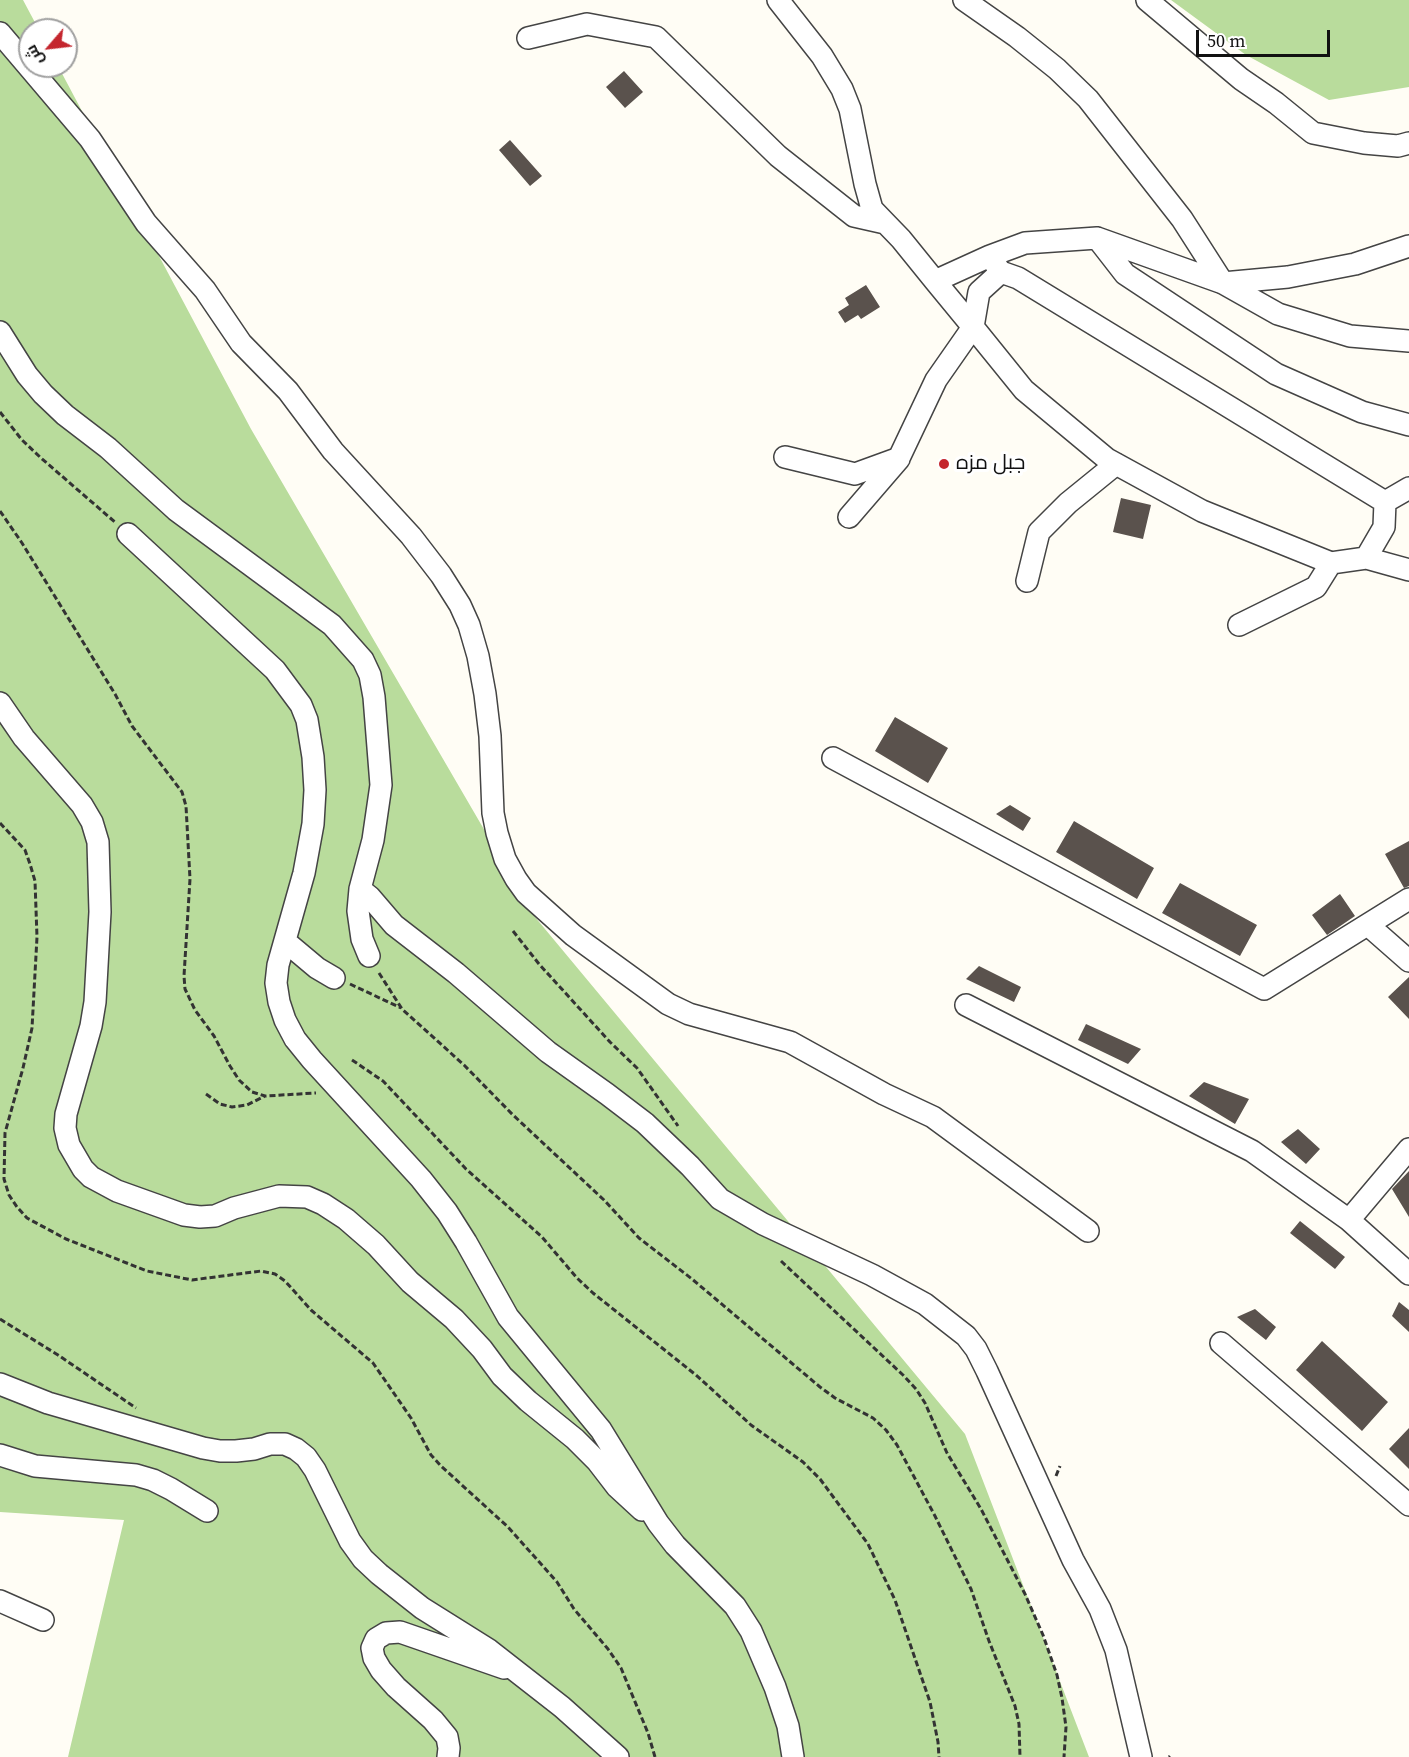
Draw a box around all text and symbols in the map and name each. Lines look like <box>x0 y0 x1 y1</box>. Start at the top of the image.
north arrow <box>18 18 78 78</box>
scale bar <box>1199 18 1332 56</box>
text: 50 m <box>1207 28 1245 53</box>
text: ش <box>19 41 48 70</box>
place label: جبل مزه <box>956 451 1025 477</box>
marker: جبل مزه <box>937 457 951 471</box>

